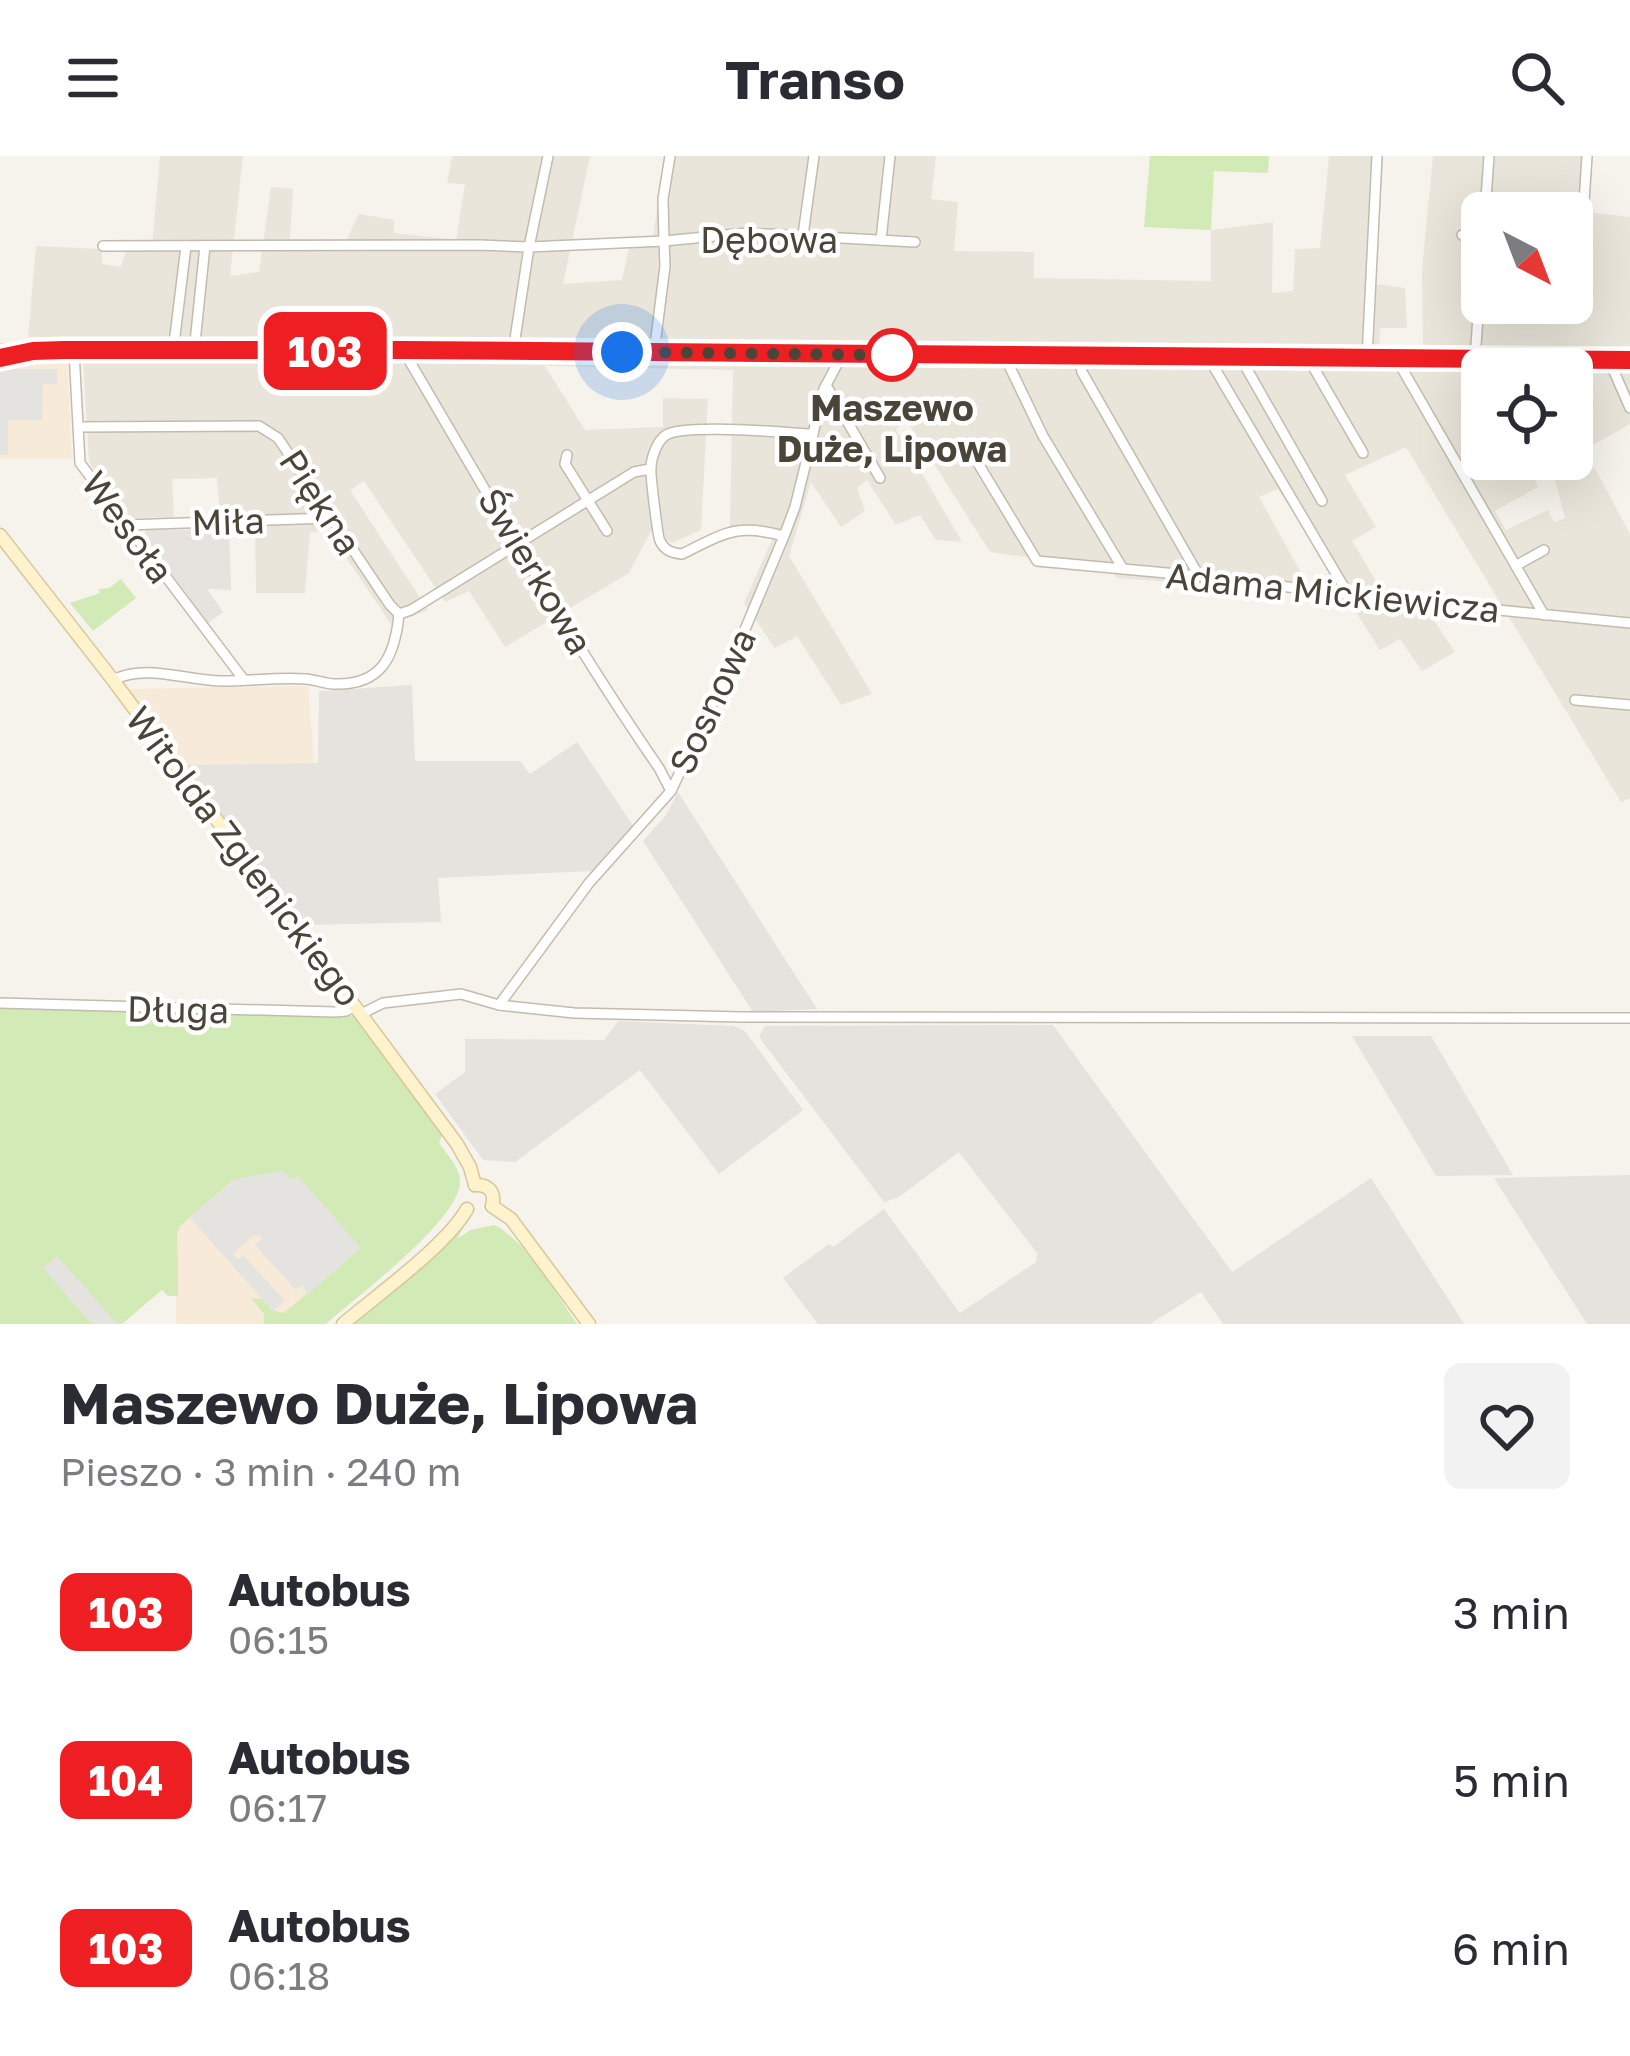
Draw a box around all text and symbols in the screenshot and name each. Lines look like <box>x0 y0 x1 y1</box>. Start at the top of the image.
icon: menu <box>60 45 126 111</box>
icon: search <box>1504 45 1570 111</box>
text: Transo <box>725 46 905 111</box>
north arrow <box>1461 192 1593 324</box>
map controls <box>1461 192 1593 480</box>
street label: Dębowa <box>700 218 838 261</box>
line badge: 103 <box>256 312 394 390</box>
your location <box>592 322 652 382</box>
text: 103 <box>288 326 362 376</box>
marker: Maszewo Duże, Lipowa <box>867 330 917 380</box>
button: locate <box>1461 348 1593 480</box>
place label: Maszewo Duże, Lipowa <box>777 386 1007 470</box>
street label: Piękna <box>271 441 371 563</box>
street label: Wesoła <box>73 463 183 591</box>
street label: Świerkowa <box>470 480 602 662</box>
street label: Miła <box>191 498 265 544</box>
street label: Adama Mickiewicza <box>1164 553 1502 631</box>
street label: Sosnowa <box>660 621 764 781</box>
street label: Witolda Zglenickiego <box>117 698 371 1014</box>
street label: Długa <box>127 987 229 1031</box>
button: heart <box>1444 1363 1570 1489</box>
text: Maszewo Duże, Lipowa <box>60 1368 698 1437</box>
text: Pieszo · 3 min · 240 m <box>60 1448 461 1495</box>
text: Autobus <box>228 1562 411 1616</box>
text: 3 min <box>1453 1585 1570 1639</box>
text: 103 <box>89 1587 163 1637</box>
text: 06:15 <box>228 1616 329 1663</box>
text: Autobus <box>228 1730 411 1784</box>
text: 5 min <box>1453 1753 1570 1807</box>
text: 104 <box>88 1755 164 1805</box>
text: 06:17 <box>228 1784 327 1831</box>
text: Autobus <box>228 1898 411 1952</box>
text: 6 min <box>1452 1921 1570 1975</box>
text: 103 <box>89 1923 163 1973</box>
text: 06:18 <box>228 1952 330 1999</box>

